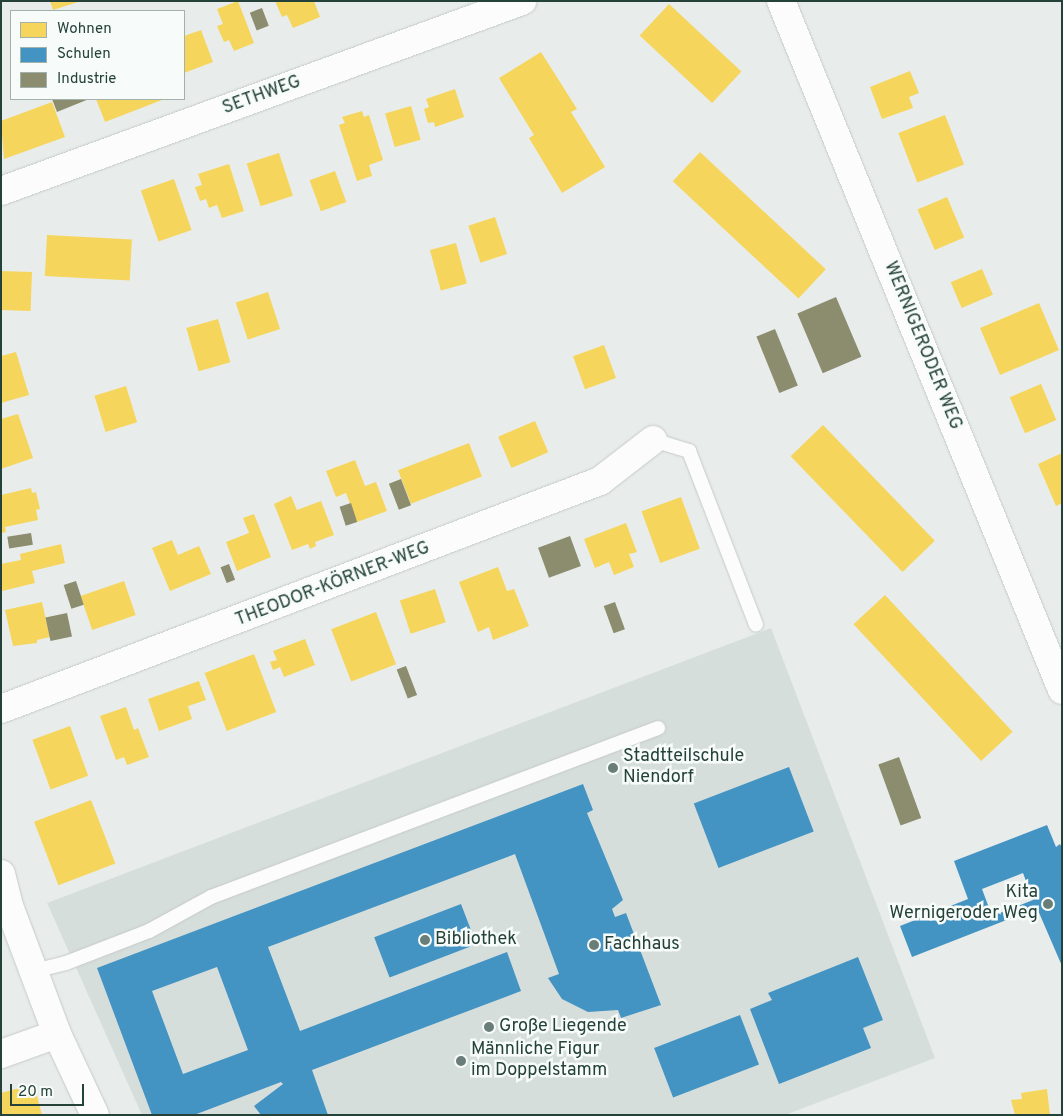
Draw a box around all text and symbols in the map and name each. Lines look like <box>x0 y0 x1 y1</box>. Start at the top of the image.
legend <box>10 10 185 100</box>
text: Wohnen <box>57 20 112 39</box>
text: Schulen <box>57 45 111 64</box>
text: Industrie <box>57 70 116 89</box>
street label: SETHWEG <box>220 72 304 120</box>
street label: WERNIGERODER WEG <box>878 258 966 434</box>
street label: THEODOR-KÖRNER-WEG <box>233 538 433 632</box>
place label: Stadtteilschule Niendorf <box>623 747 744 790</box>
marker: Stadtteilschule Niendorf <box>607 762 619 774</box>
place label: Kita Wernigeroder Weg <box>889 883 1038 926</box>
marker: Kita Wernigeroder Weg <box>1042 898 1054 910</box>
place label: Bibliothek <box>435 929 517 951</box>
marker: Bibliothek <box>419 934 431 946</box>
place label: Fachhaus <box>604 934 680 956</box>
marker: Fachhaus <box>588 939 600 951</box>
place label: Große Liegende <box>499 1016 627 1038</box>
marker: Große Liegende <box>483 1021 495 1033</box>
place label: Männliche Figur im Doppelstamm <box>471 1040 607 1082</box>
marker: Männliche Figur im Doppelstamm <box>455 1055 467 1067</box>
scale bar <box>12 1074 86 1106</box>
text: 20 m <box>18 1083 53 1102</box>

